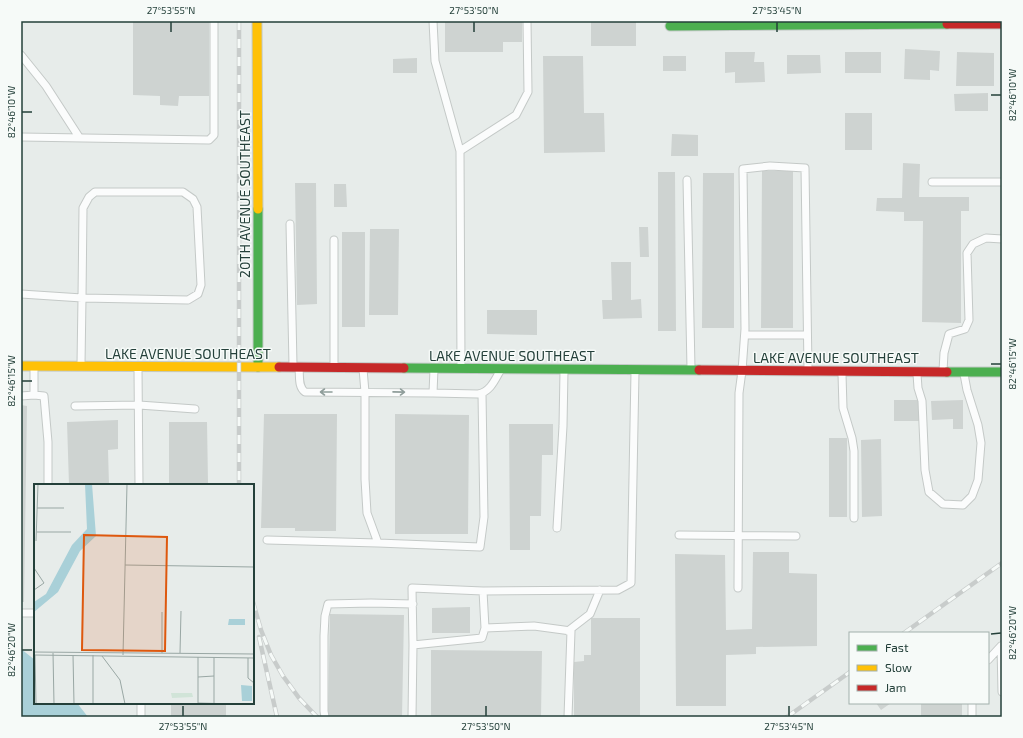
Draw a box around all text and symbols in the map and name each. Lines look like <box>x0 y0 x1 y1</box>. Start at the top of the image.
text: 27°53'55"N <box>147 4 195 16</box>
text: 27°53'50"N <box>449 4 499 16</box>
text: 27°53'45"N <box>752 4 802 16</box>
text: 82°46'10"W <box>1006 68 1018 121</box>
text: 82°46'10"W <box>5 85 17 138</box>
street label: 20TH AVENUE SOUTHEAST <box>236 110 253 278</box>
text: 82°46'15"W <box>1006 338 1018 390</box>
street label: LAKE AVENUE SOUTHEAST <box>105 345 271 362</box>
street label: LAKE AVENUE SOUTHEAST <box>429 347 595 364</box>
street label: LAKE AVENUE SOUTHEAST <box>753 349 919 366</box>
text: 82°46'15"W <box>5 355 17 407</box>
one-way arrow <box>320 388 333 396</box>
one-way arrow <box>392 389 405 396</box>
inset map <box>34 484 254 704</box>
text: 82°46'20"W <box>1006 606 1018 660</box>
text: 82°46'20"W <box>5 623 17 677</box>
legend <box>849 632 989 704</box>
text: Fast <box>885 640 909 654</box>
text: Slow <box>885 660 912 674</box>
text: Jam <box>885 680 906 694</box>
text: 27°53'55"N <box>159 720 207 732</box>
text: 27°53'50"N <box>461 720 511 732</box>
text: 27°53'45"N <box>764 720 814 732</box>

